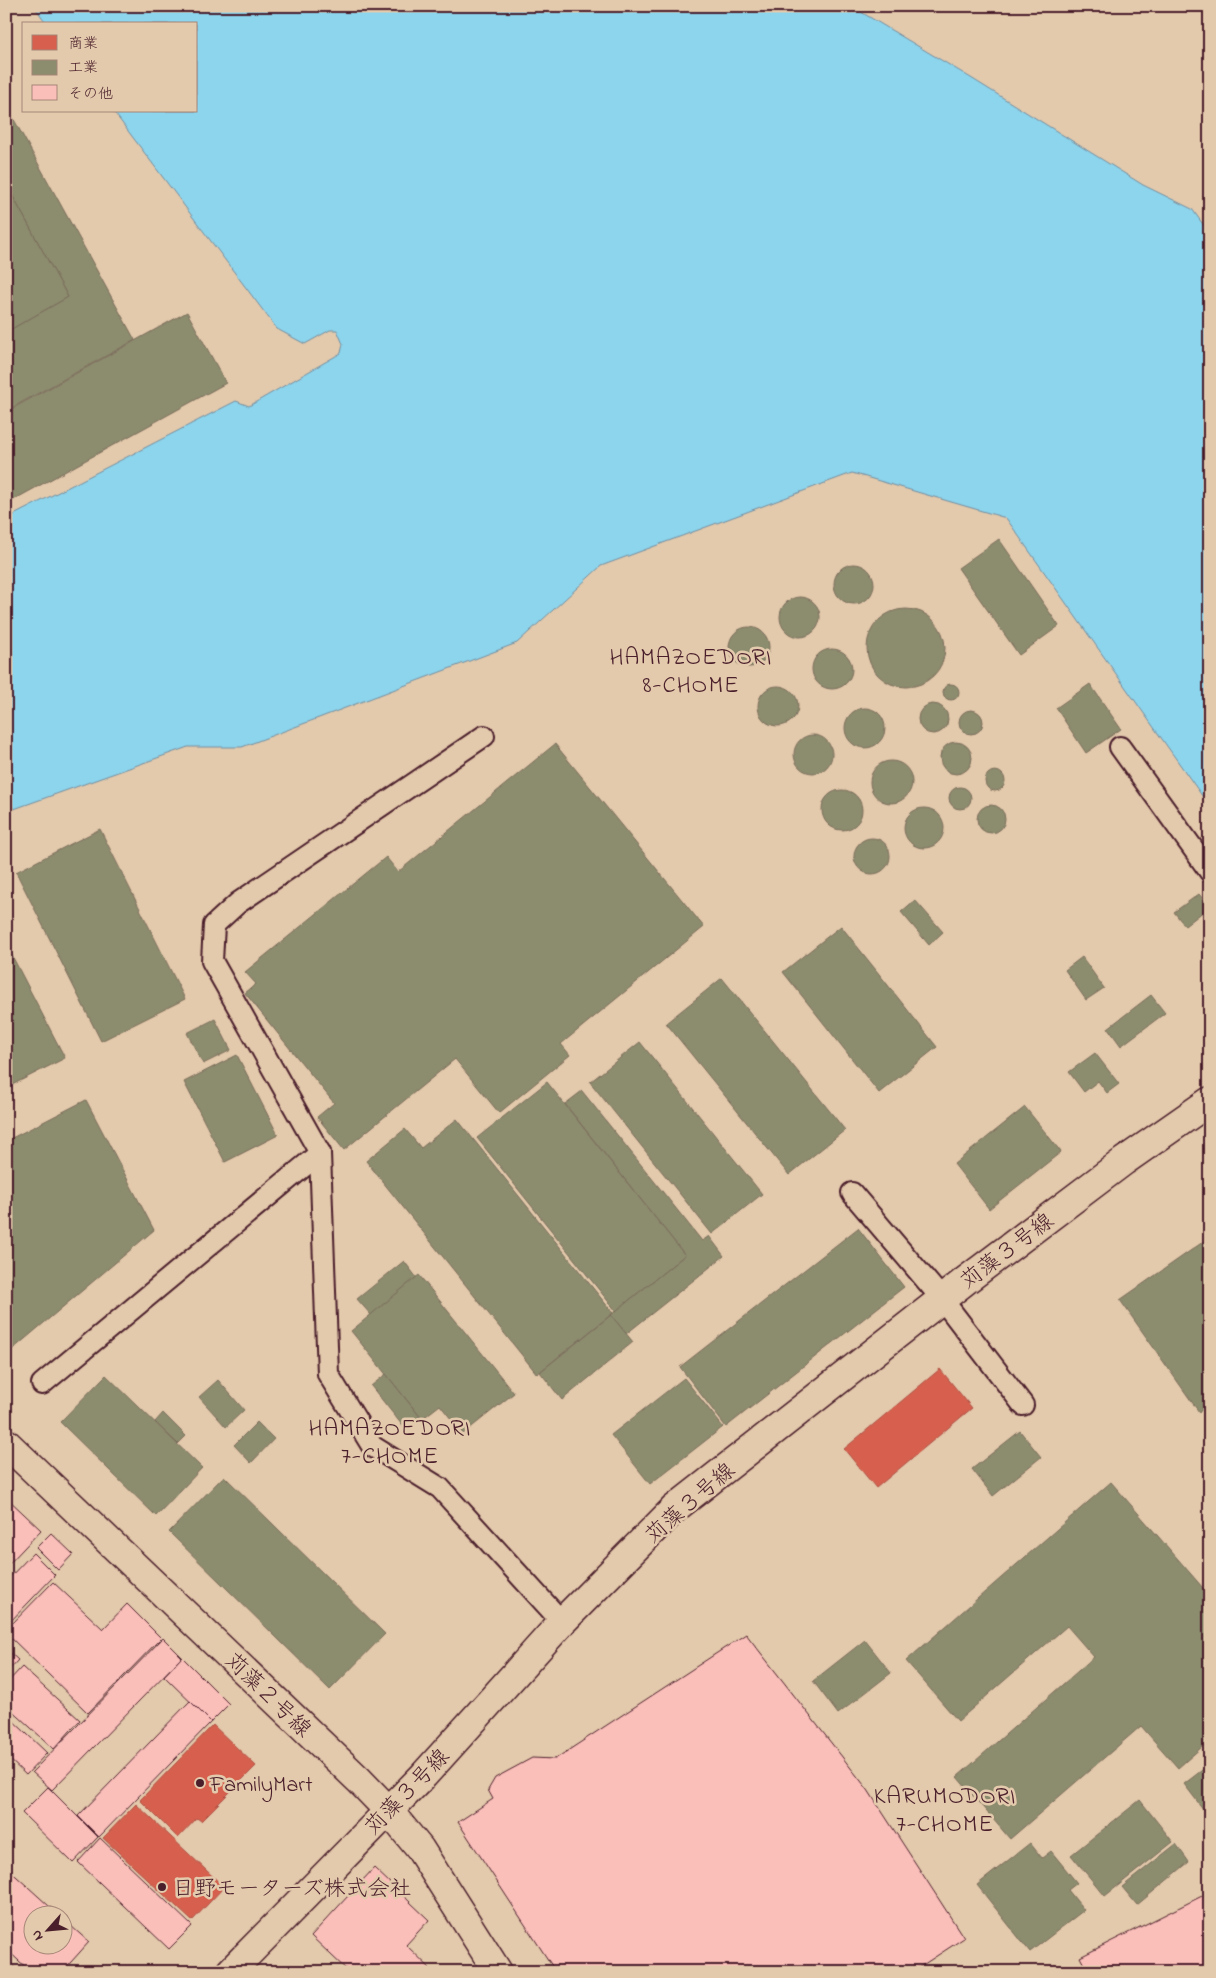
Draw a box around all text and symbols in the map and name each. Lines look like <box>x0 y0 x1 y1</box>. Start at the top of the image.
legend <box>22 22 198 112</box>
text: 商業 <box>68 33 98 55</box>
text: 工業 <box>68 57 98 79</box>
text: その他 <box>68 83 113 105</box>
district label: HAMAZOEDORI 8-CHOME <box>610 641 772 704</box>
street label: 苅藻３号線 <box>954 1207 1061 1298</box>
district label: HAMAZOEDORI 7-CHOME <box>309 1412 471 1475</box>
street label: 苅藻３号線 <box>639 1456 743 1552</box>
street label: 苅藻２号線 <box>216 1646 318 1746</box>
street label: 苅藻３号線 <box>358 1742 458 1844</box>
place label: FamilyMart <box>209 1770 313 1803</box>
marker: FamilyMart <box>194 1777 206 1789</box>
district label: KARUMODORI 7-CHOME <box>874 1780 1016 1843</box>
place label: 日野モーターズ株式会社 <box>172 1874 412 1906</box>
marker: 日野モーターズ株式会社 <box>156 1881 168 1893</box>
north arrow <box>22 1906 72 1956</box>
text: N <box>26 1926 49 1944</box>

